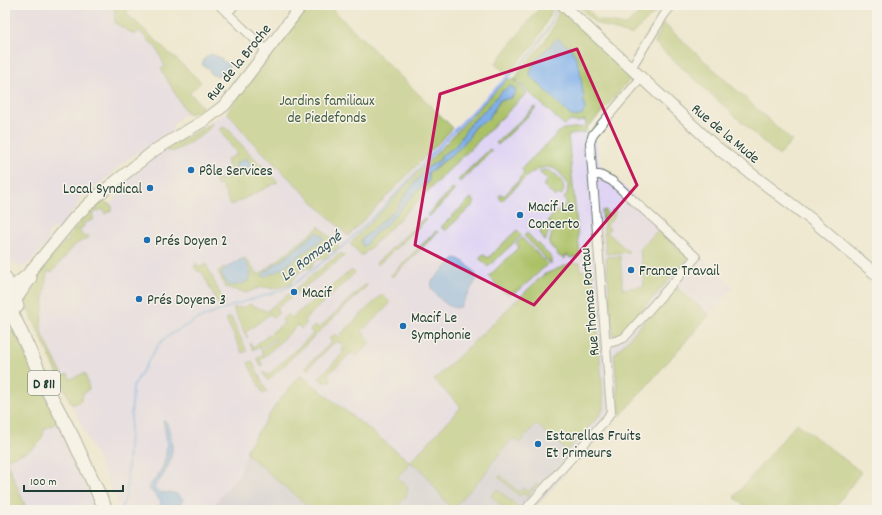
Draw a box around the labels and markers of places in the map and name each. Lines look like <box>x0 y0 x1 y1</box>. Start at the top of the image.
place label: Pôle Services <box>199 161 273 183</box>
marker: Pôle Services <box>186 165 196 175</box>
place label: Local Syndical <box>63 179 142 201</box>
marker: Local Syndical <box>145 183 155 193</box>
place label: Macif Le Concerto <box>528 197 580 236</box>
marker: Macif Le Concerto <box>515 210 525 220</box>
place label: Prés Doyen 2 <box>155 231 228 253</box>
marker: Prés Doyen 2 <box>142 235 152 245</box>
place label: France Travail <box>639 261 720 283</box>
marker: France Travail <box>626 265 636 275</box>
place label: Macif <box>302 283 333 305</box>
marker: Macif <box>289 287 299 297</box>
place label: Prés Doyens 3 <box>147 290 226 312</box>
marker: Prés Doyens 3 <box>134 294 144 304</box>
place label: Macif Le Symphonie <box>411 308 471 347</box>
marker: Macif Le Symphonie <box>398 321 408 331</box>
place label: Estarellas Fruits Et Primeurs <box>546 426 641 465</box>
marker: Estarellas Fruits Et Primeurs <box>533 439 543 449</box>

